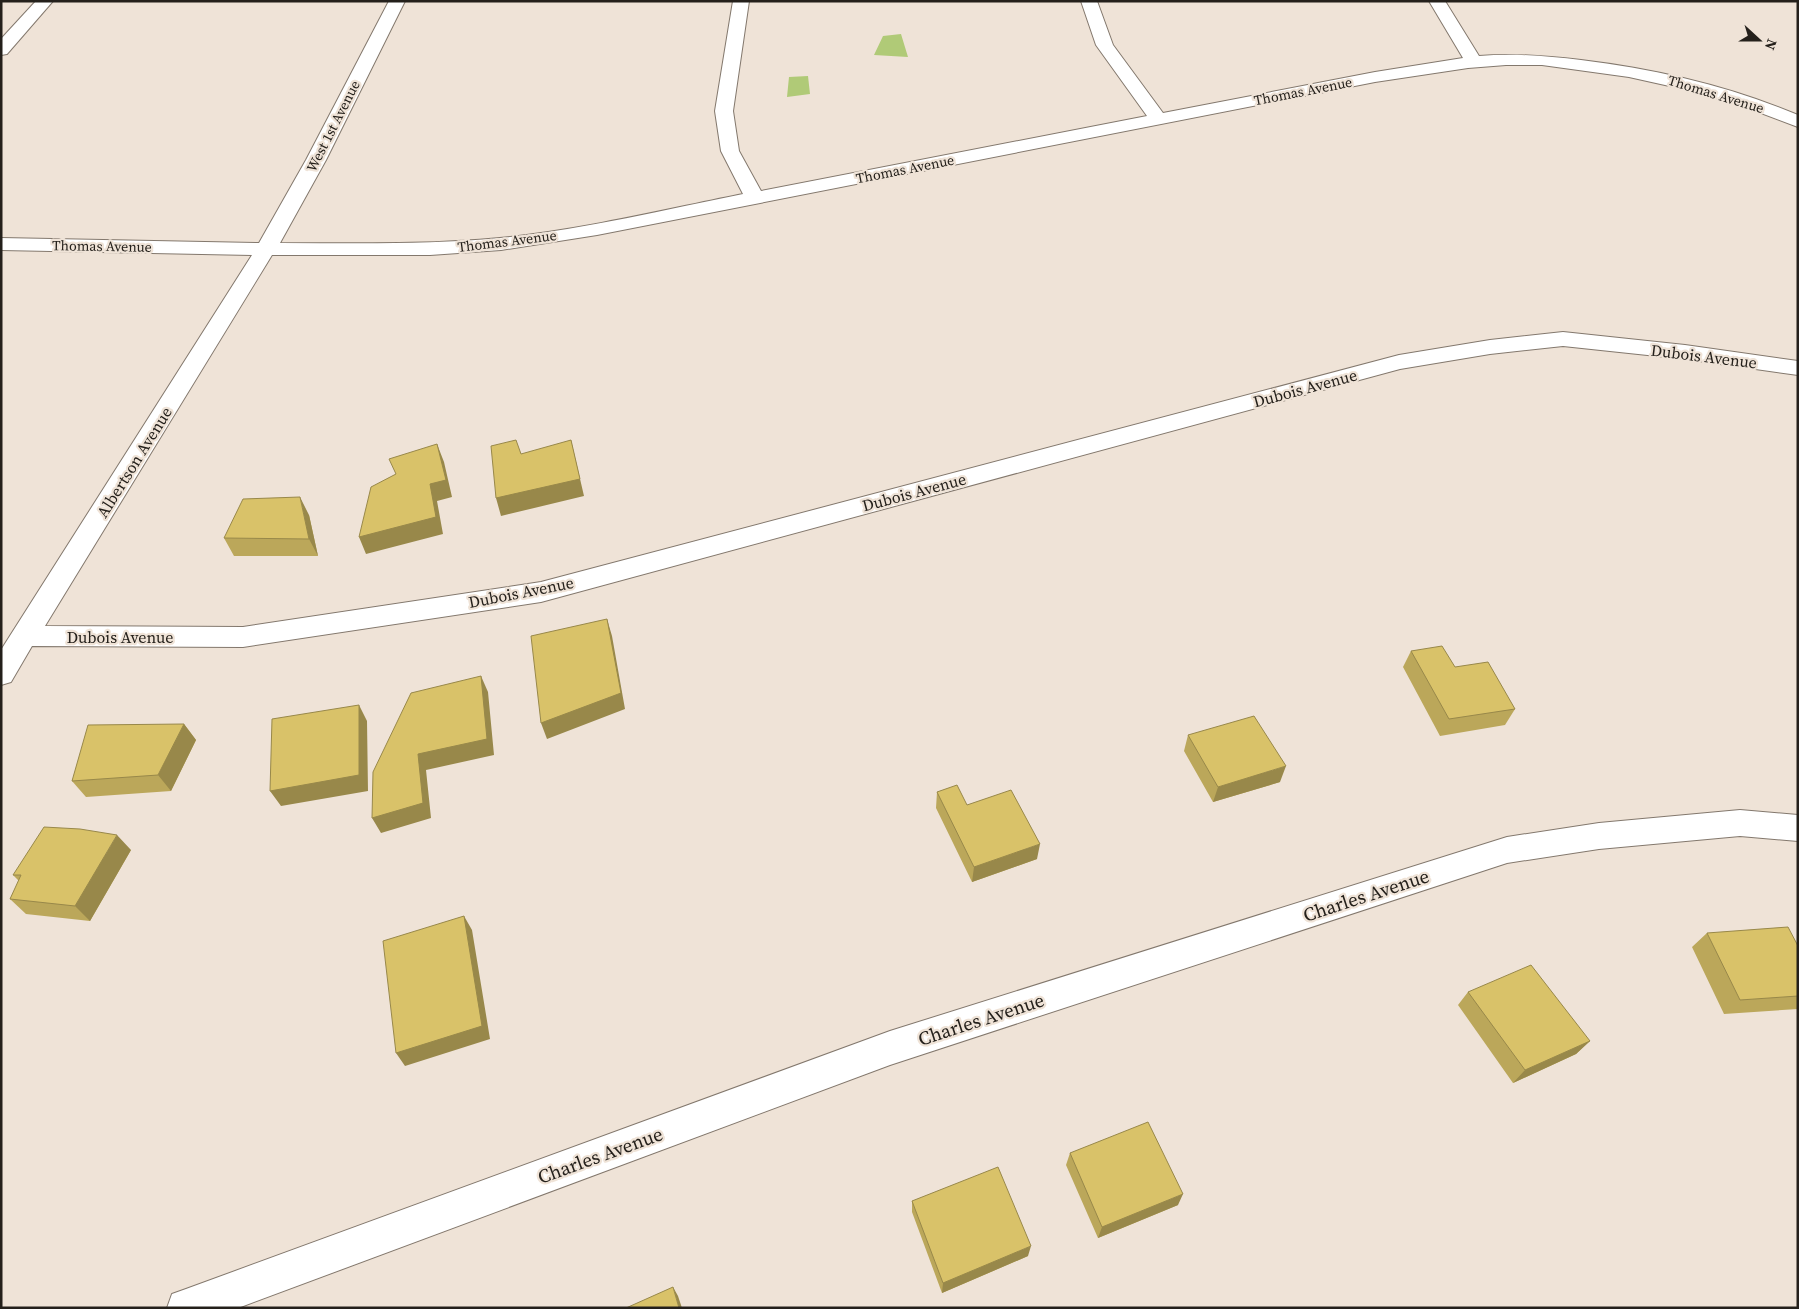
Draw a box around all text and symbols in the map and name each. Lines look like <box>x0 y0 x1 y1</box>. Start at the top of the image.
north arrow <box>1734 15 1784 65</box>
text: N <box>1760 36 1782 53</box>
street label: Thomas Avenue <box>1665 70 1767 118</box>
street label: Thomas Avenue <box>1252 72 1354 110</box>
street label: West 1st Avenue <box>301 77 365 175</box>
street label: Thomas Avenue <box>854 150 956 188</box>
street label: Thomas Avenue <box>456 225 558 257</box>
street label: Thomas Avenue <box>52 235 152 257</box>
street label: Dubois Avenue <box>1650 339 1758 373</box>
street label: Dubois Avenue <box>1251 364 1359 412</box>
street label: Albertson Avenue <box>91 402 177 522</box>
street label: Dubois Avenue <box>860 468 968 516</box>
street label: Dubois Avenue <box>467 571 575 613</box>
street label: Dubois Avenue <box>67 626 173 648</box>
street label: Charles Avenue <box>1300 862 1432 928</box>
street label: Charles Avenue <box>915 986 1047 1052</box>
street label: Charles Avenue <box>534 1120 666 1190</box>

